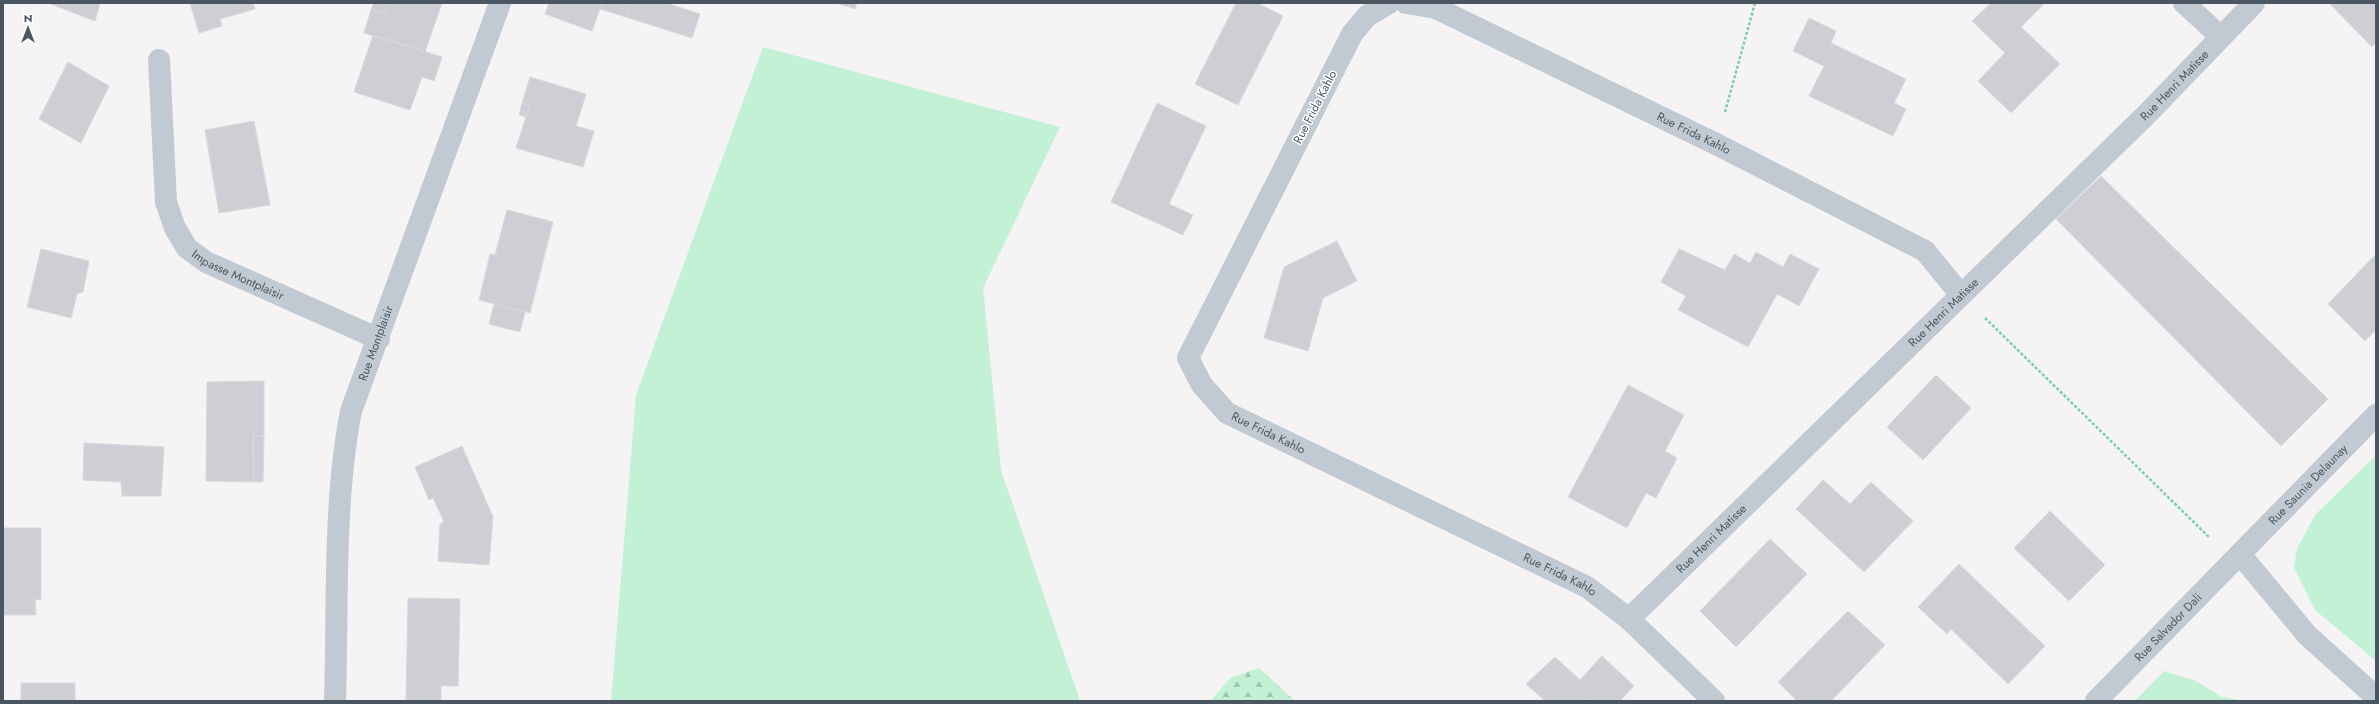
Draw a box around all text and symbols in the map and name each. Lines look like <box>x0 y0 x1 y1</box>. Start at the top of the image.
north arrow <box>8 8 48 48</box>
text: N <box>24 10 32 26</box>
street label: Rue Henri Matisse <box>2136 46 2213 125</box>
street label: Rue Frida Kahlo <box>1289 67 1341 147</box>
street label: Rue Frida Kahlo <box>1654 108 1734 159</box>
street label: Impasse Montplaisir <box>188 245 288 305</box>
street label: Rue Henri Matisse <box>1904 274 1983 351</box>
street label: Rue Montplaisir <box>354 302 398 383</box>
street label: Rue Frida Kahlo <box>1228 407 1309 459</box>
street label: Rue Saunia Delaunay <box>2264 439 2352 529</box>
street label: Rue Henri Matisse <box>1672 500 1751 577</box>
street label: Rue Frida Kahlo <box>1520 548 1601 601</box>
street label: Rue Salvador Dali <box>2130 589 2206 666</box>

